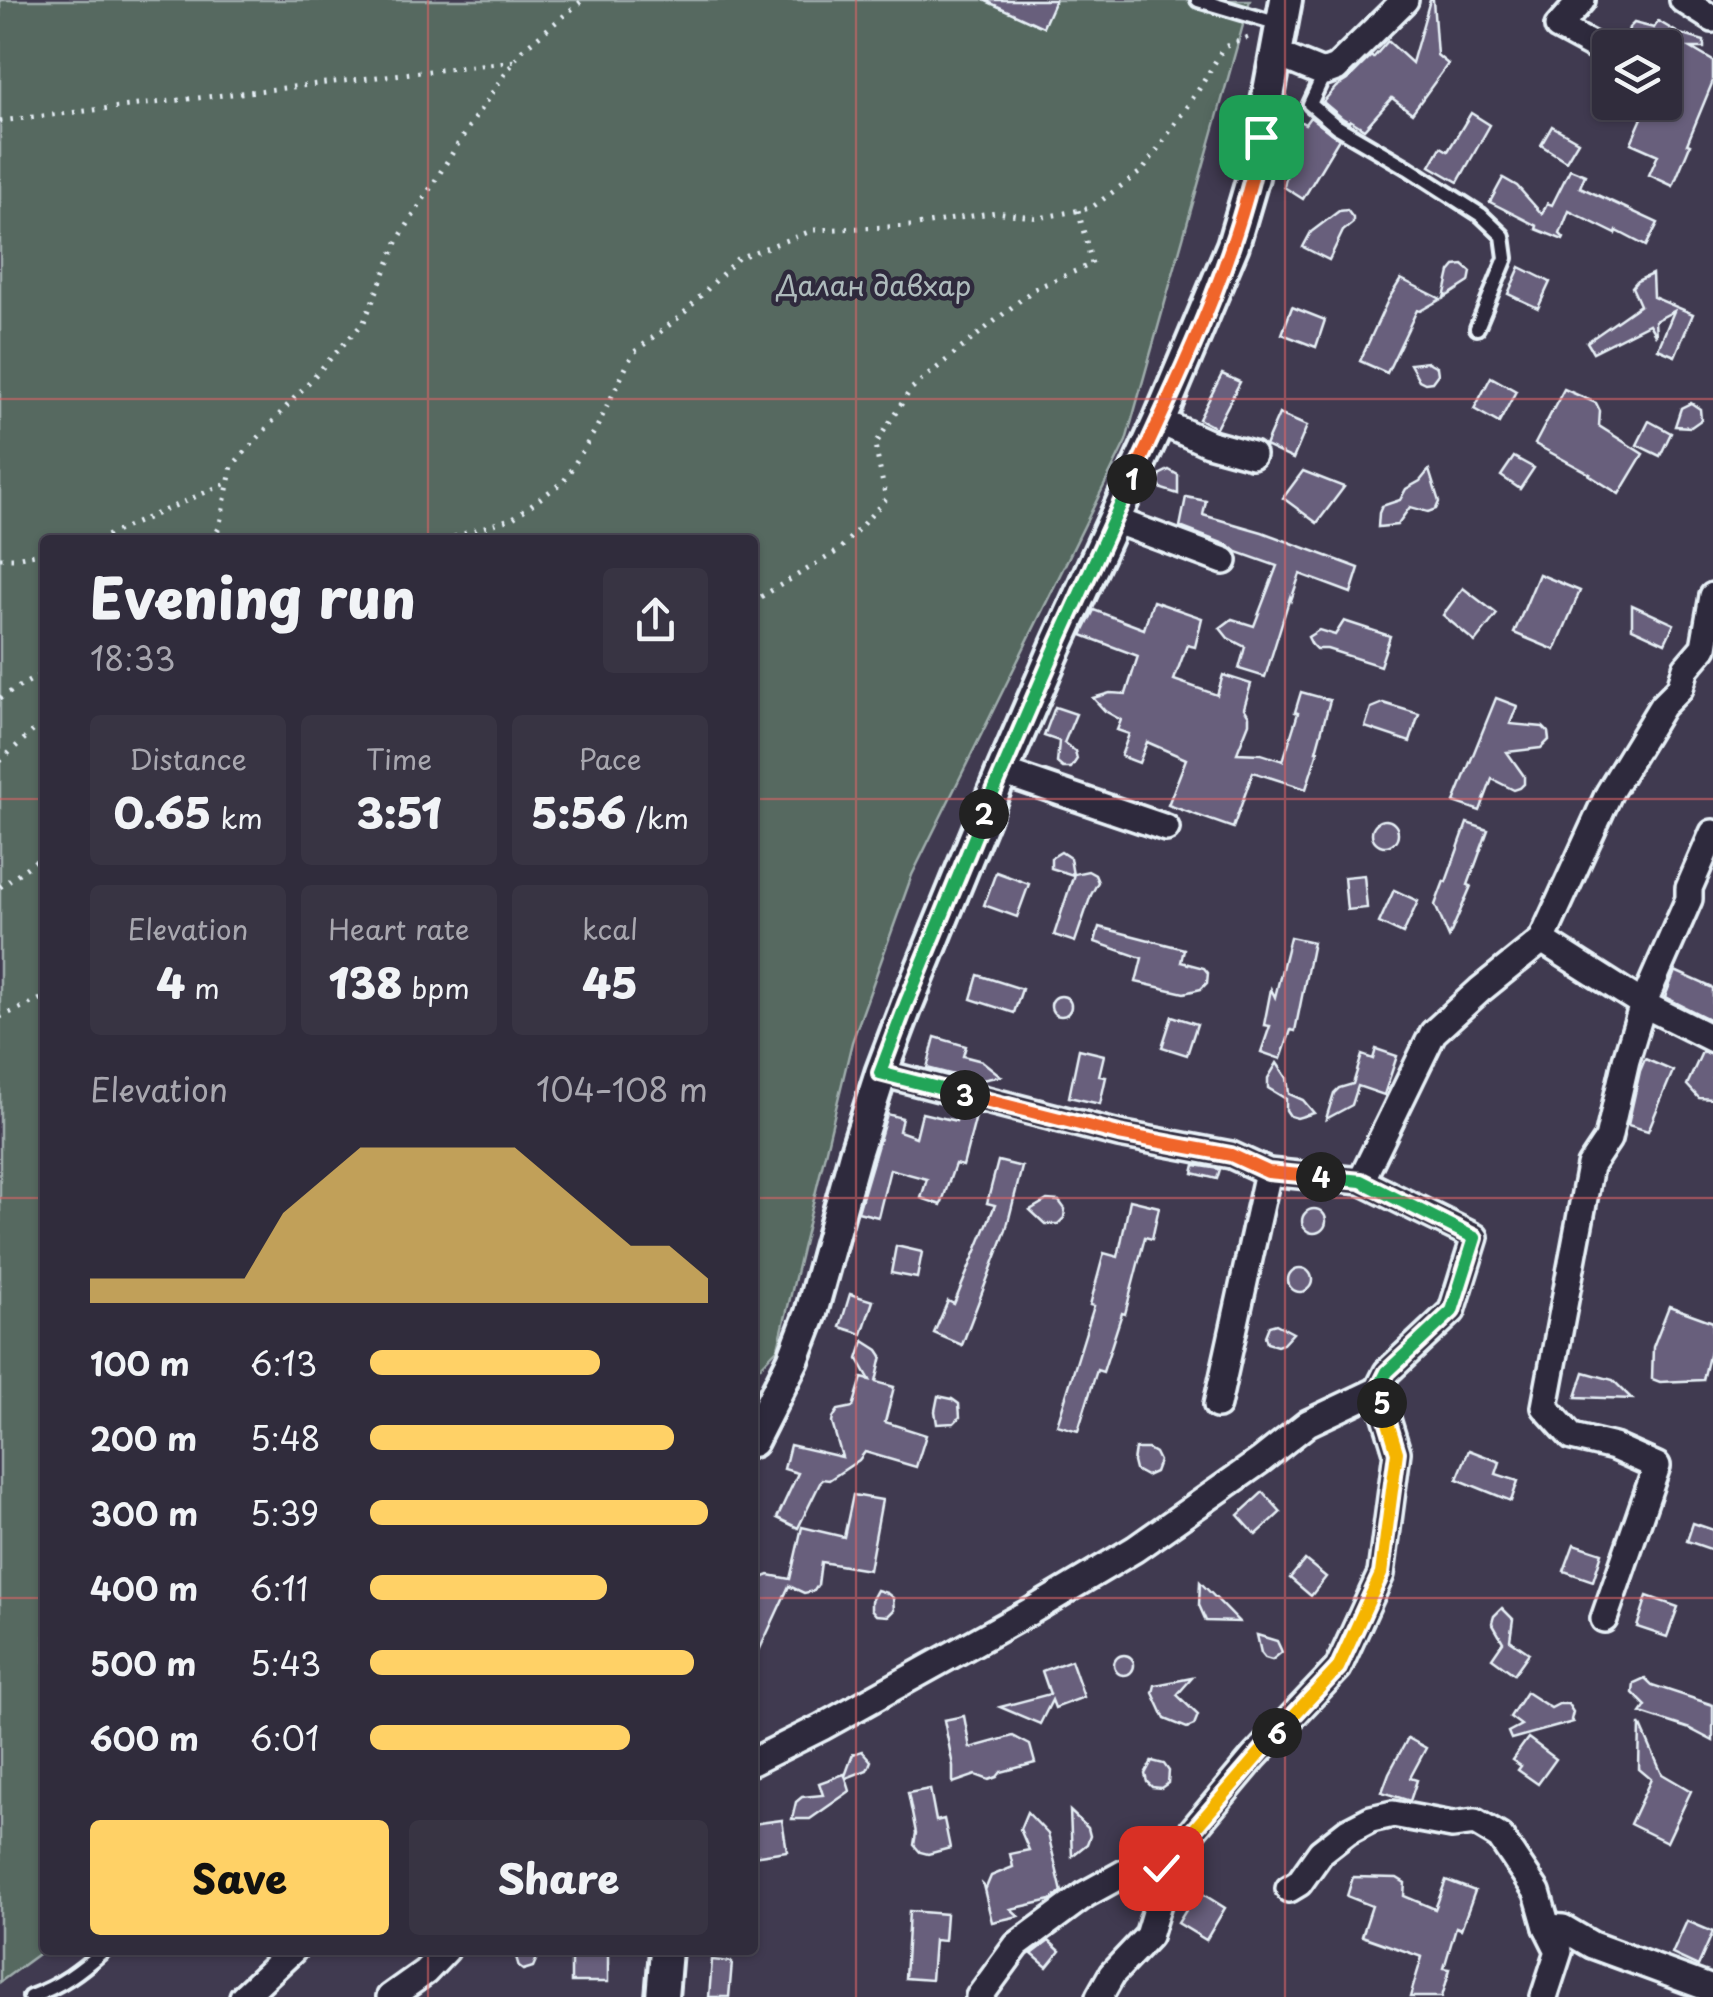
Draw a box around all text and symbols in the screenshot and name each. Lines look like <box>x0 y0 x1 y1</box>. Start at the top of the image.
map controls <box>1592 30 1682 120</box>
button: layers <box>1592 30 1682 120</box>
pin <box>1219 95 1304 180</box>
icon: arrive <box>1234 110 1289 165</box>
park label: Далан давхар <box>776 263 971 306</box>
pin: 1 <box>1107 454 1157 504</box>
text: 1 <box>1125 457 1139 500</box>
text: Evening run <box>90 555 416 638</box>
button: share <box>603 568 708 673</box>
text: 18:33 <box>90 634 176 682</box>
text: Distance <box>129 737 247 780</box>
text: Time <box>366 737 432 780</box>
text: Pace <box>578 737 642 780</box>
text: 0.65 <box>113 780 211 843</box>
text: 3:51 <box>357 780 441 843</box>
text: 5:56 <box>531 780 626 843</box>
pin: 2 <box>959 789 1009 839</box>
text: 2 <box>974 792 994 835</box>
text: km <box>211 796 263 839</box>
text: /km <box>626 796 689 839</box>
text: Elevation <box>128 907 248 950</box>
text: Heart rate <box>328 907 470 950</box>
text: kcal <box>582 907 638 950</box>
text: 4 <box>156 950 185 1013</box>
text: 138 <box>328 950 402 1013</box>
text: 45 <box>582 950 638 1013</box>
text: m <box>185 966 220 1009</box>
text: bpm <box>402 966 470 1009</box>
text: Elevation <box>90 1065 228 1113</box>
text: 104–108 m <box>536 1065 708 1113</box>
pin: 3 <box>940 1070 990 1120</box>
text: 3 <box>956 1073 974 1116</box>
pin: 4 <box>1296 1152 1346 1202</box>
text: 4 <box>1311 1155 1331 1198</box>
text: 100 m <box>90 1339 190 1387</box>
text: 6:13 <box>250 1339 317 1387</box>
pin: 5 <box>1357 1378 1407 1428</box>
text: 5 <box>1373 1381 1391 1424</box>
text: 200 m <box>90 1414 197 1462</box>
text: 5:48 <box>250 1414 321 1462</box>
text: 300 m <box>90 1489 198 1537</box>
text: 5:39 <box>250 1489 319 1537</box>
text: 400 m <box>90 1564 198 1612</box>
text: 6:11 <box>250 1564 308 1612</box>
text: 500 m <box>90 1639 196 1687</box>
text: 5:43 <box>250 1639 321 1687</box>
pin: 6 <box>1252 1708 1302 1758</box>
text: 6 <box>1267 1711 1287 1754</box>
text: 600 m <box>90 1714 199 1762</box>
text: 6:01 <box>250 1714 319 1762</box>
button: Save <box>90 1820 389 1935</box>
button: Share <box>409 1820 708 1935</box>
pin <box>1119 1826 1204 1911</box>
icon: check <box>1134 1841 1189 1896</box>

